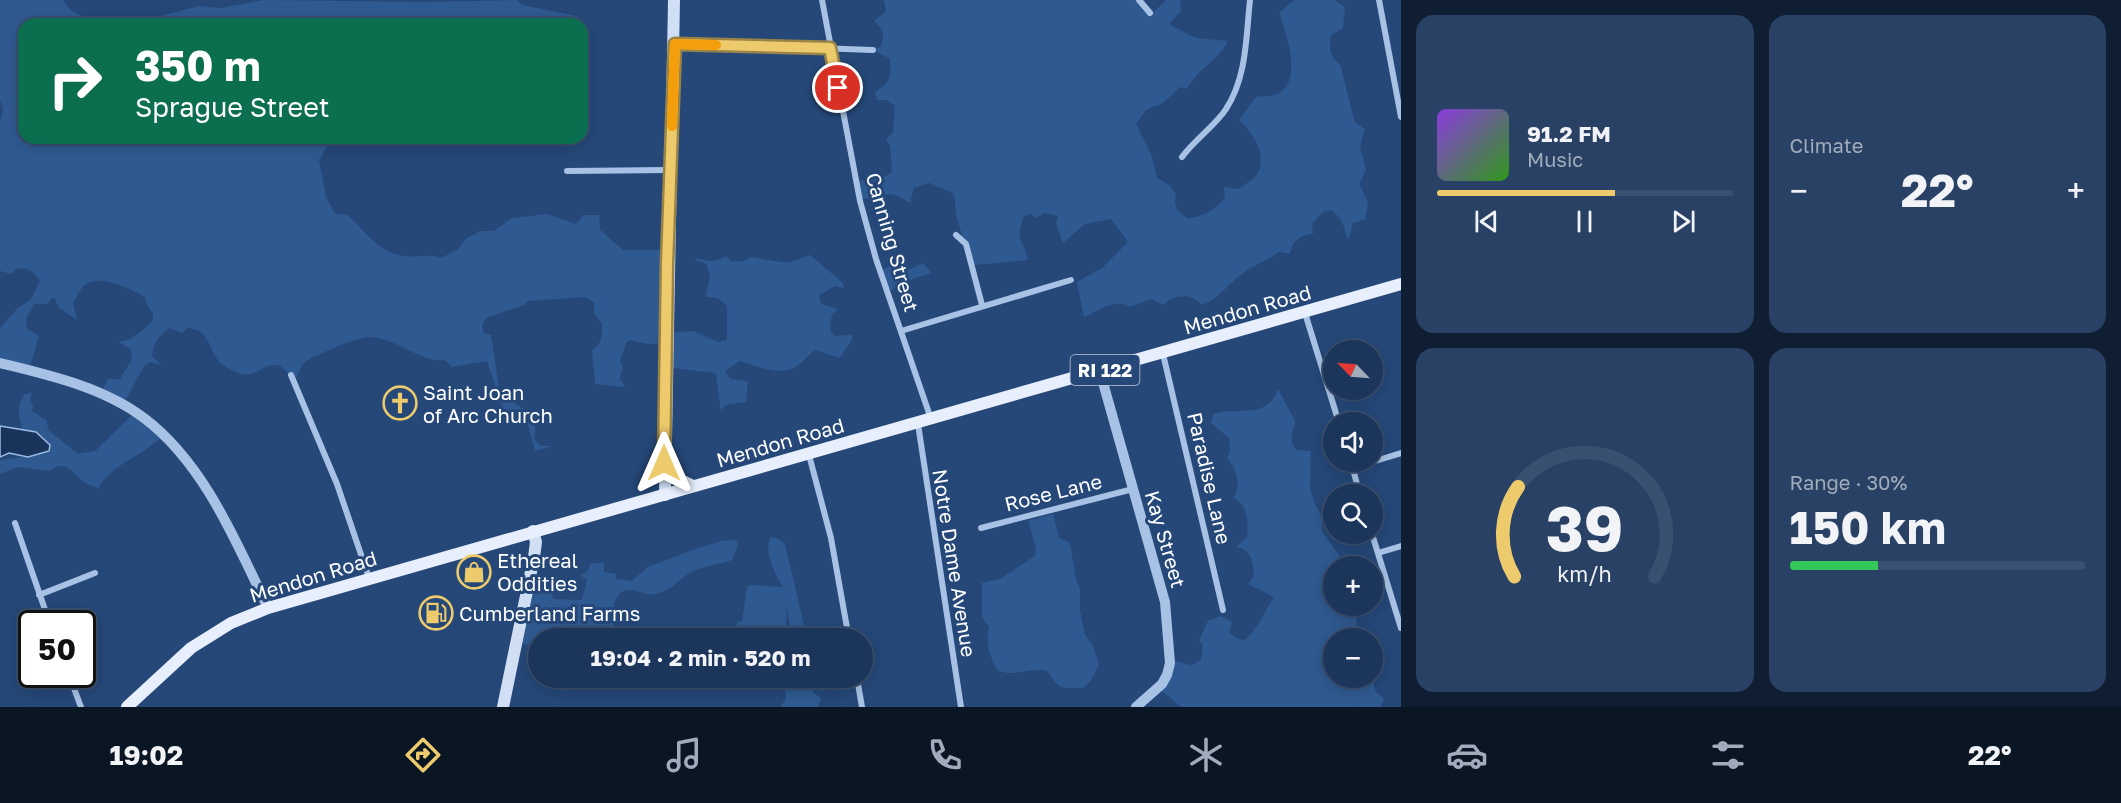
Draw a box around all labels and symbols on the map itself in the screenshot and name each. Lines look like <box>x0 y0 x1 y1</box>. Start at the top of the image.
pin <box>812 62 863 113</box>
street label: Canning Street <box>862 170 924 314</box>
street label: Mendon Road <box>1180 279 1314 339</box>
north arrow <box>1323 340 1383 400</box>
road number: RI 122 <box>1070 355 1140 385</box>
place label: Saint Joan of Arc Church <box>423 380 553 427</box>
church icon: Saint Joan of Arc Church <box>382 385 418 421</box>
street label: Paradise Lane <box>1183 410 1237 546</box>
street label: Mendon Road <box>713 412 847 472</box>
position arrow <box>632 431 696 495</box>
street label: Notre Dame Avenue <box>928 467 982 659</box>
street label: Rose Lane <box>1002 468 1104 516</box>
street label: Kay Street <box>1141 488 1191 590</box>
street label: Mendon Road <box>247 545 379 607</box>
place label: Ethereal Oddities <box>497 548 578 595</box>
shop icon: Ethereal Oddities <box>456 554 492 590</box>
fuel station icon: Cumberland Farms <box>418 595 454 631</box>
place label: Cumberland Farms <box>459 601 640 625</box>
speed limit sign: 50 <box>18 610 96 688</box>

